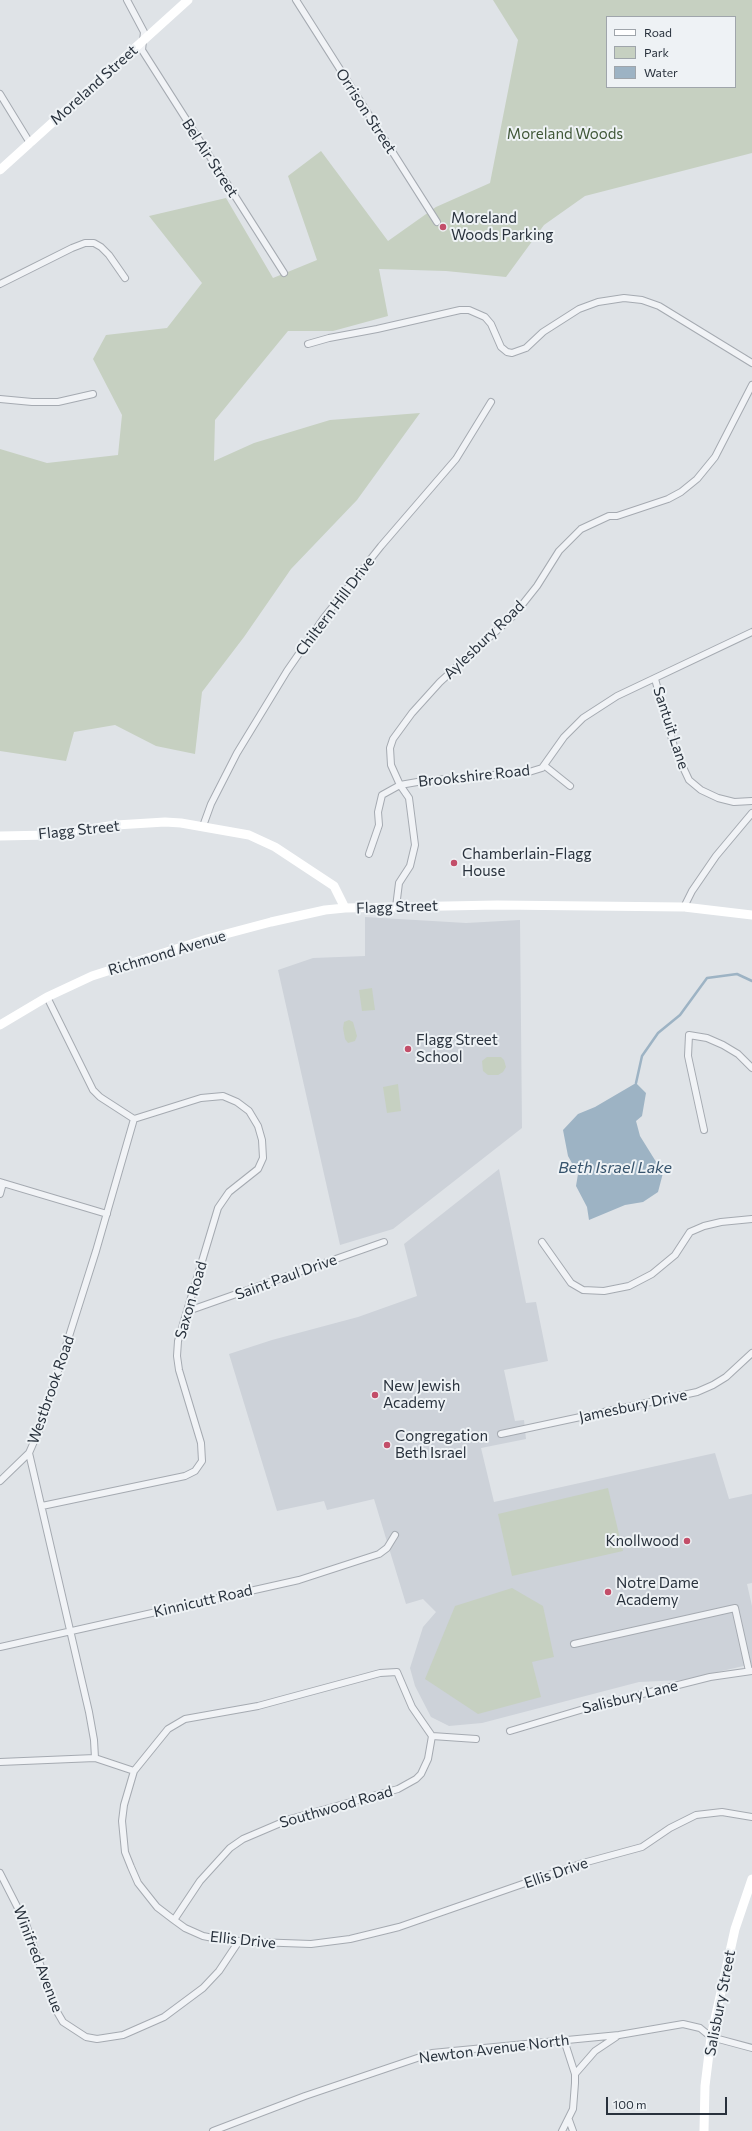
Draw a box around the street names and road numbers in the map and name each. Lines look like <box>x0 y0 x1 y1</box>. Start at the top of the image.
street label: Moreland Street <box>47 41 141 129</box>
street label: Orrison Street <box>332 65 400 157</box>
street label: Bel Air Street <box>178 115 242 201</box>
street label: Chiltern Hill Drive <box>292 553 378 659</box>
street label: Aylesbury Road <box>440 597 528 683</box>
street label: Santuit Lane <box>649 685 693 771</box>
street label: Brookshire Road <box>417 761 531 791</box>
street label: Flagg Street <box>37 817 121 843</box>
street label: Flagg Street <box>356 897 438 917</box>
street label: Richmond Avenue <box>106 927 228 979</box>
street label: Saint Paul Drive <box>233 1250 339 1304</box>
street label: Saxon Road <box>171 1259 211 1341</box>
street label: Westbrook Road <box>24 1333 78 1447</box>
street label: Jamesbury Drive <box>577 1386 689 1426</box>
street label: Kinnicutt Road <box>152 1581 254 1621</box>
street label: Salisbury Lane <box>580 1676 680 1718</box>
street label: Southwood Road <box>277 1782 395 1832</box>
street label: Ellis Drive <box>522 1854 590 1892</box>
street label: Winifred Avenue <box>9 1903 67 2015</box>
street label: Ellis Drive <box>209 1928 277 1952</box>
street label: Salisbury Street <box>701 1949 739 2057</box>
street label: Newton Avenue North <box>418 2031 570 2067</box>

